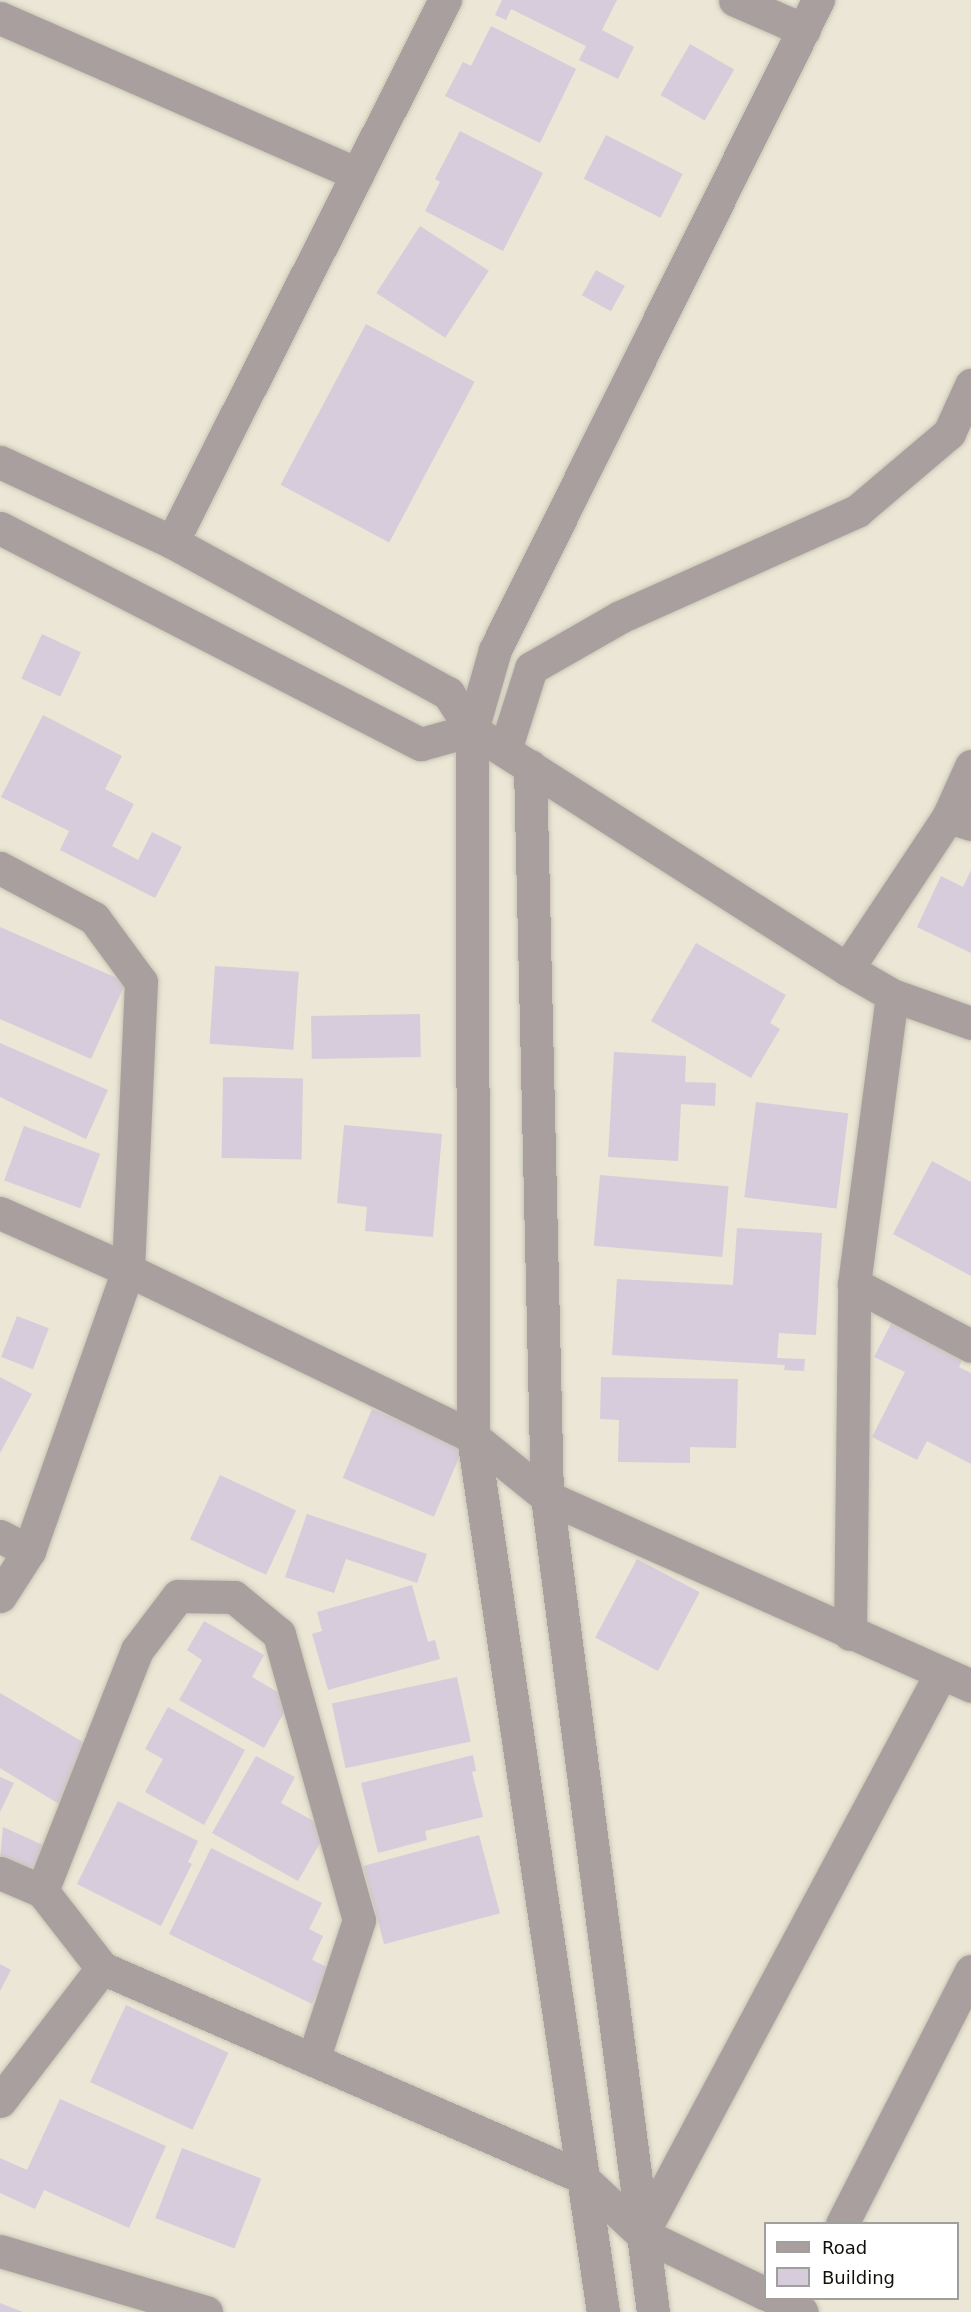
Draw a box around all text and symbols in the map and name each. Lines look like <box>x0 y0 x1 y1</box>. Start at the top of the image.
legend <box>764 2222 959 2300</box>
text: Road <box>822 2237 867 2258</box>
text: Building <box>822 2267 895 2288</box>

